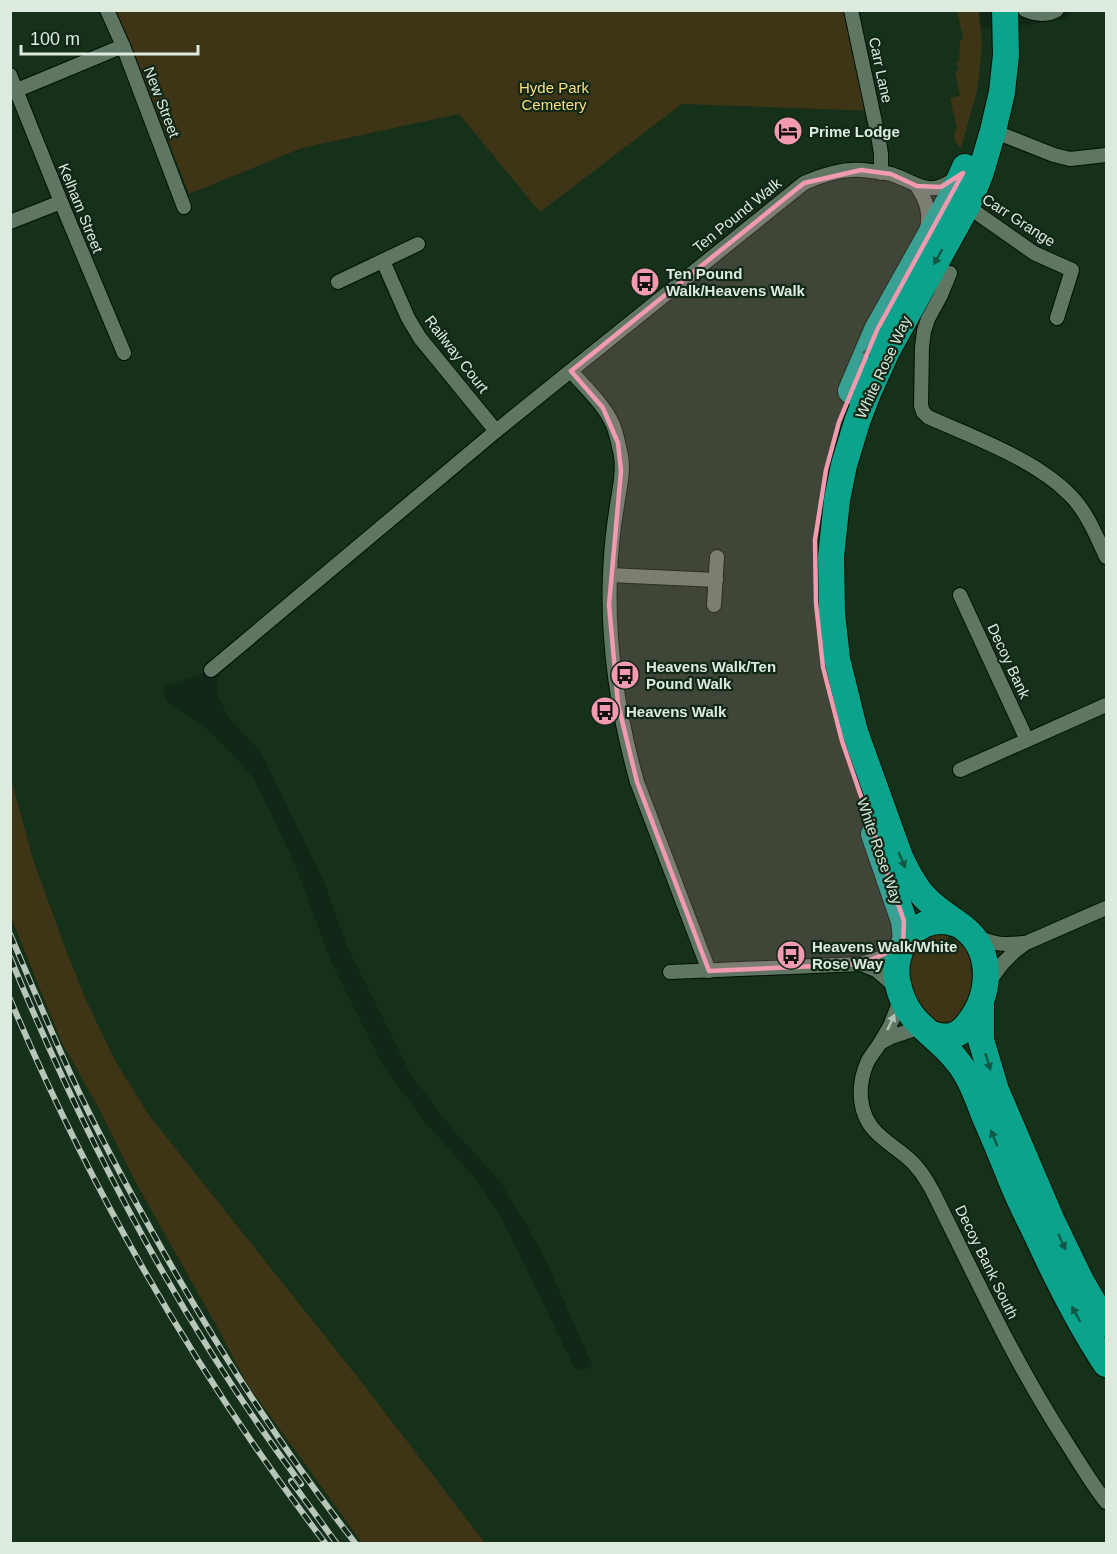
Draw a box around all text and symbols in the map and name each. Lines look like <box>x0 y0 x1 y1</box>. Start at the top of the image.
scale bar <box>21 18 198 56</box>
text: 100 m <box>30 29 80 49</box>
street label: Carr Lane <box>866 36 896 104</box>
street label: New Street <box>141 64 184 140</box>
park label: Hyde Park Cemetery <box>519 79 590 113</box>
hotel icon: Prime Lodge <box>772 115 804 147</box>
place label: Prime Lodge <box>809 123 900 140</box>
street label: Kelham Street <box>55 161 107 256</box>
street label: Ten Pound Walk <box>689 174 785 256</box>
street label: Carr Grange <box>979 190 1059 250</box>
one-way arrow <box>933 249 943 266</box>
place label: Ten Pound Walk/Heavens Walk <box>666 265 806 299</box>
bus stop icon: Ten Pound Walk/Heavens Walk <box>629 266 661 298</box>
street label: Railway Court <box>422 312 493 397</box>
street label: White Rose Way <box>852 313 914 421</box>
one-way arrow <box>861 348 870 365</box>
street label: Decoy Bank <box>984 621 1034 702</box>
place label: Heavens Walk/Ten Pound Walk <box>646 658 776 692</box>
bus stop icon: Heavens Walk/Ten Pound Walk <box>609 659 641 691</box>
bus stop icon: Heavens Walk <box>589 695 621 727</box>
place label: Heavens Walk <box>626 703 727 720</box>
street label: White Rose Way <box>854 796 906 907</box>
one-way arrow <box>898 851 907 869</box>
place label: Heavens Walk/White Rose Way <box>812 938 957 972</box>
bus stop icon: Heavens Walk/White Rose Way <box>775 939 807 971</box>
one-way arrow <box>886 1013 896 1031</box>
one-way arrow <box>984 1053 993 1071</box>
one-way arrow <box>989 1128 999 1146</box>
street label: Decoy Bank South <box>952 1202 1022 1322</box>
one-way arrow <box>1058 1233 1067 1250</box>
one-way arrow <box>1071 1305 1081 1322</box>

